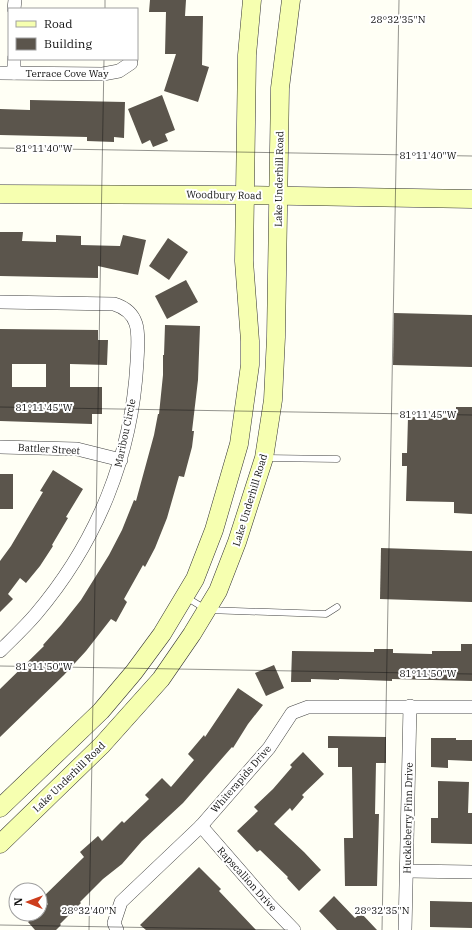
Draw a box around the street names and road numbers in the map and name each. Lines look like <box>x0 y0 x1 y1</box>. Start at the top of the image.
street label: Terrace Cove Way <box>25 67 109 80</box>
street label: Lake Underhill Road <box>272 131 286 227</box>
street label: Woodbury Road <box>186 188 262 202</box>
street label: Maribou Circle <box>111 398 139 468</box>
street label: Battler Street <box>18 441 81 457</box>
street label: Lake Underhill Road <box>230 452 270 548</box>
street label: Lake Underhill Road <box>30 739 108 815</box>
street label: Whiterapids Drive <box>208 742 274 816</box>
street label: Huckleberry Finn Drive <box>401 762 415 874</box>
street label: Rapscallion Drive <box>215 844 279 914</box>

